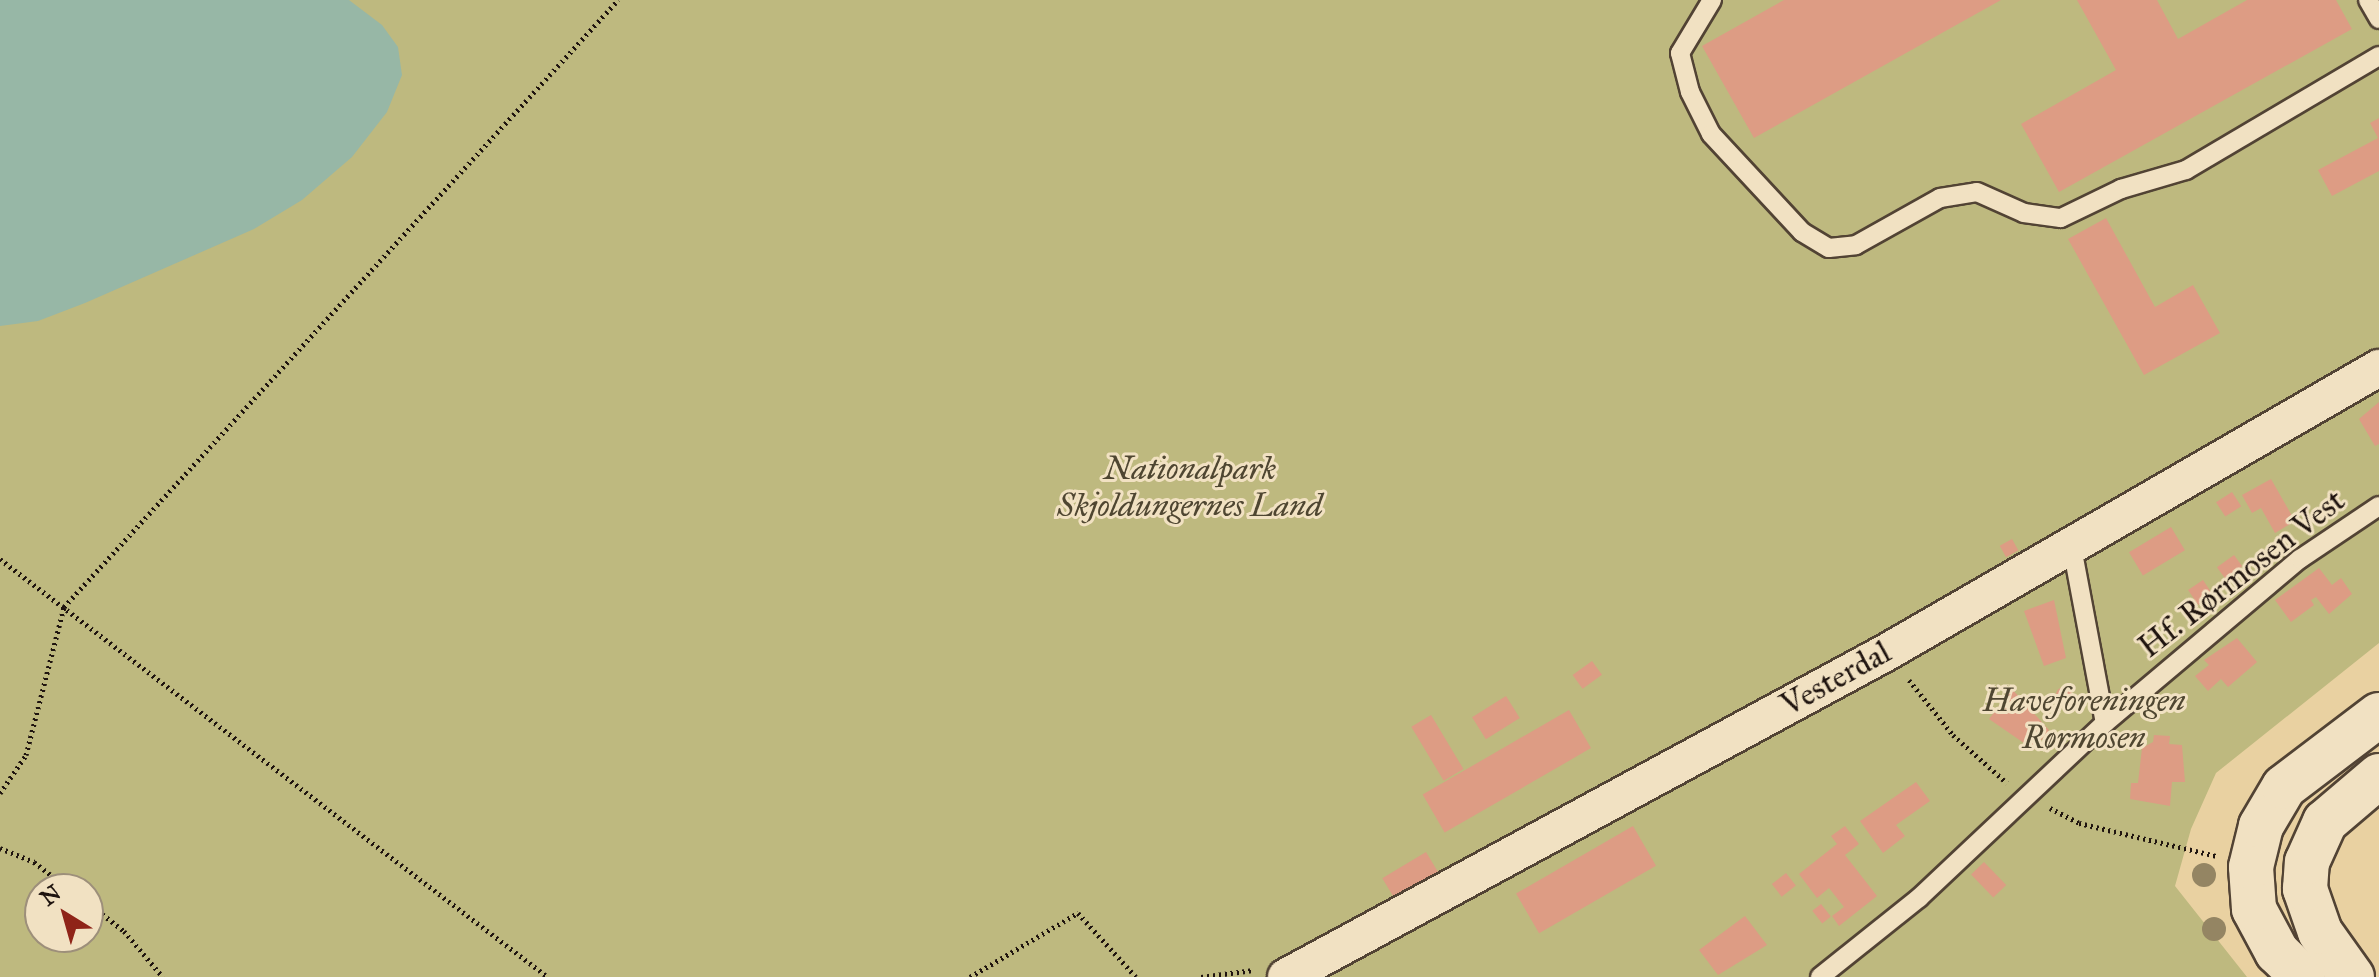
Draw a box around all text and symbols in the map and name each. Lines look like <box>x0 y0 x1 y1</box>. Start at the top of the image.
park label: Nationalpark Skjoldungernes Land <box>1057 451 1323 526</box>
street label: Hf. Rørmosen Vest <box>2131 482 2353 666</box>
street label: Vesterdal <box>1774 633 1898 725</box>
park label: Haveforeningen Rørmosen <box>1983 683 2185 758</box>
north arrow <box>24 873 104 953</box>
text: N <box>35 879 66 911</box>

